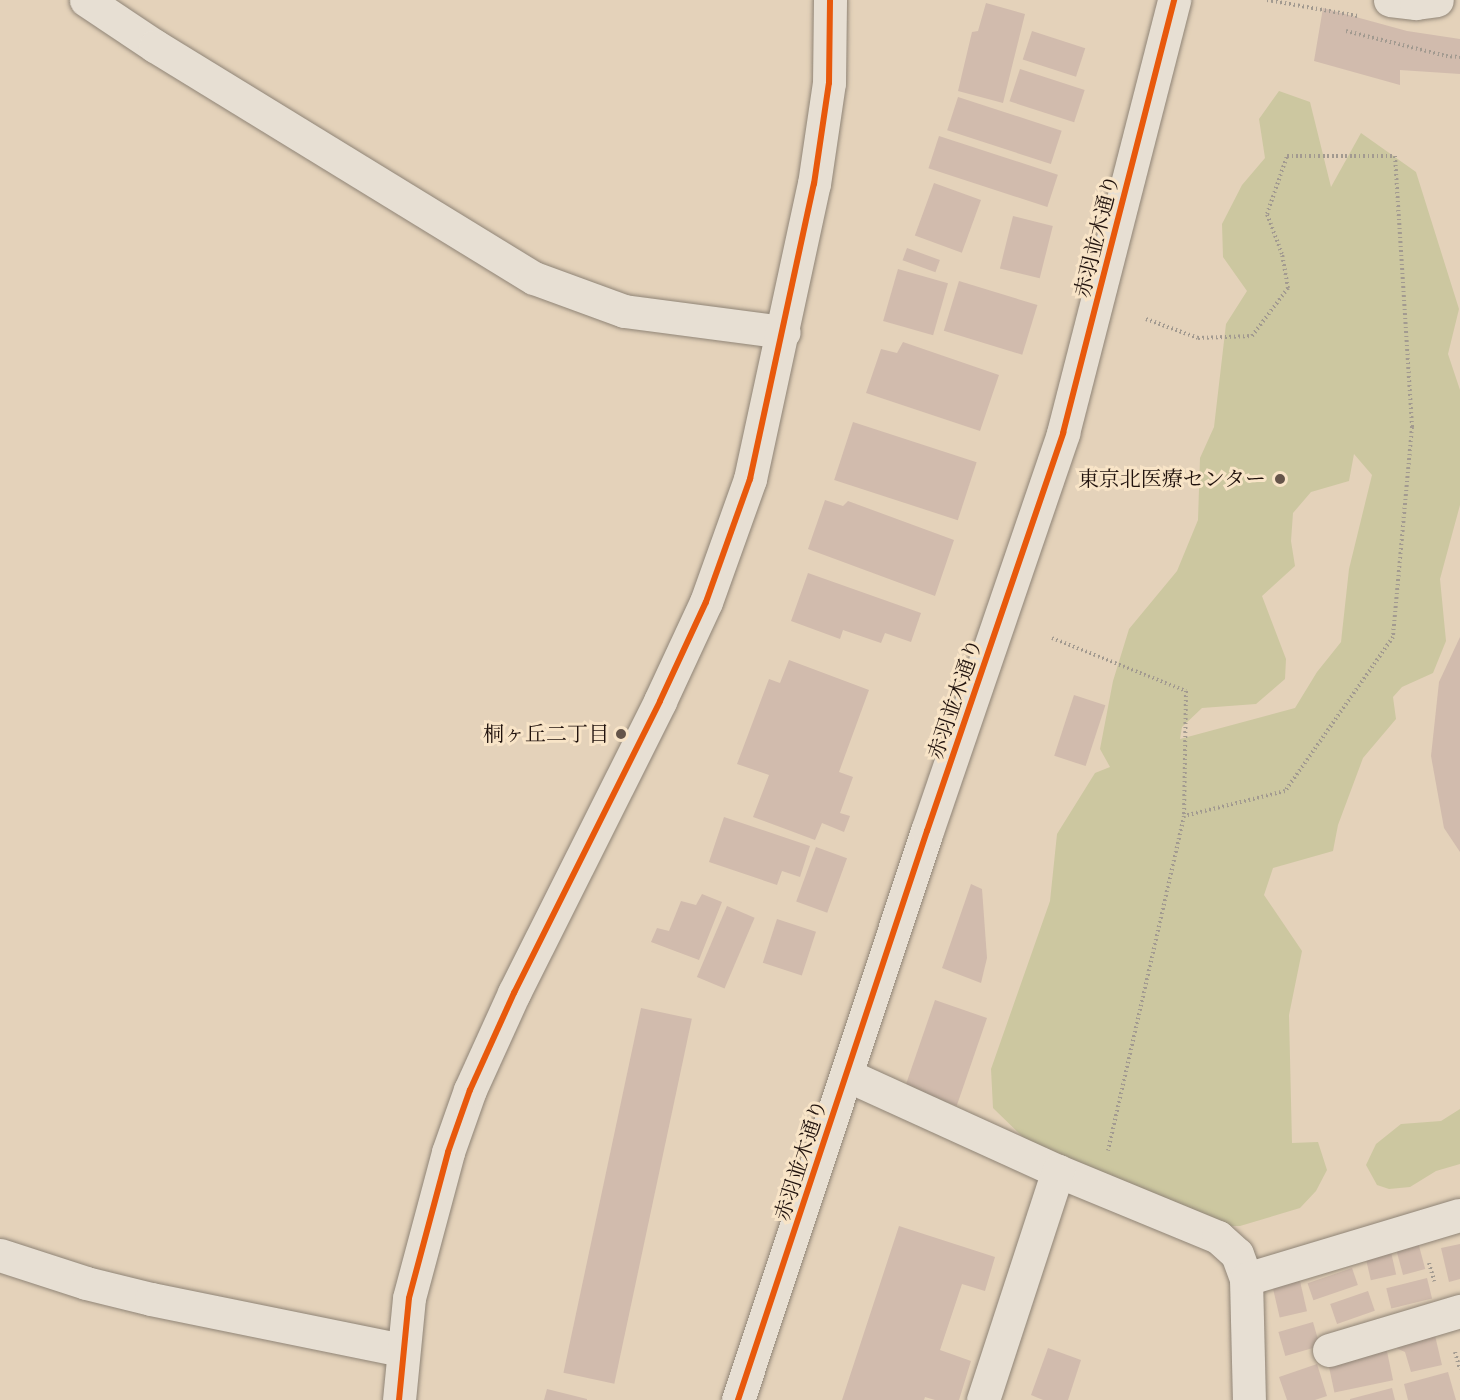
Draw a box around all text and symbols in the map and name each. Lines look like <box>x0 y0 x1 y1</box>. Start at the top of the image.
street label: 赤羽並木通り <box>1070 172 1124 300</box>
place label: 東京北医療センター <box>1077 466 1266 492</box>
marker: 東京北医療センター <box>1271 470 1289 488</box>
street label: 赤羽並木通り <box>923 635 987 763</box>
place label: 桐ヶ丘二丁目 <box>483 721 609 747</box>
marker: 桐ヶ丘二丁目 <box>614 727 628 741</box>
street label: 赤羽並木通り <box>770 1096 832 1224</box>

